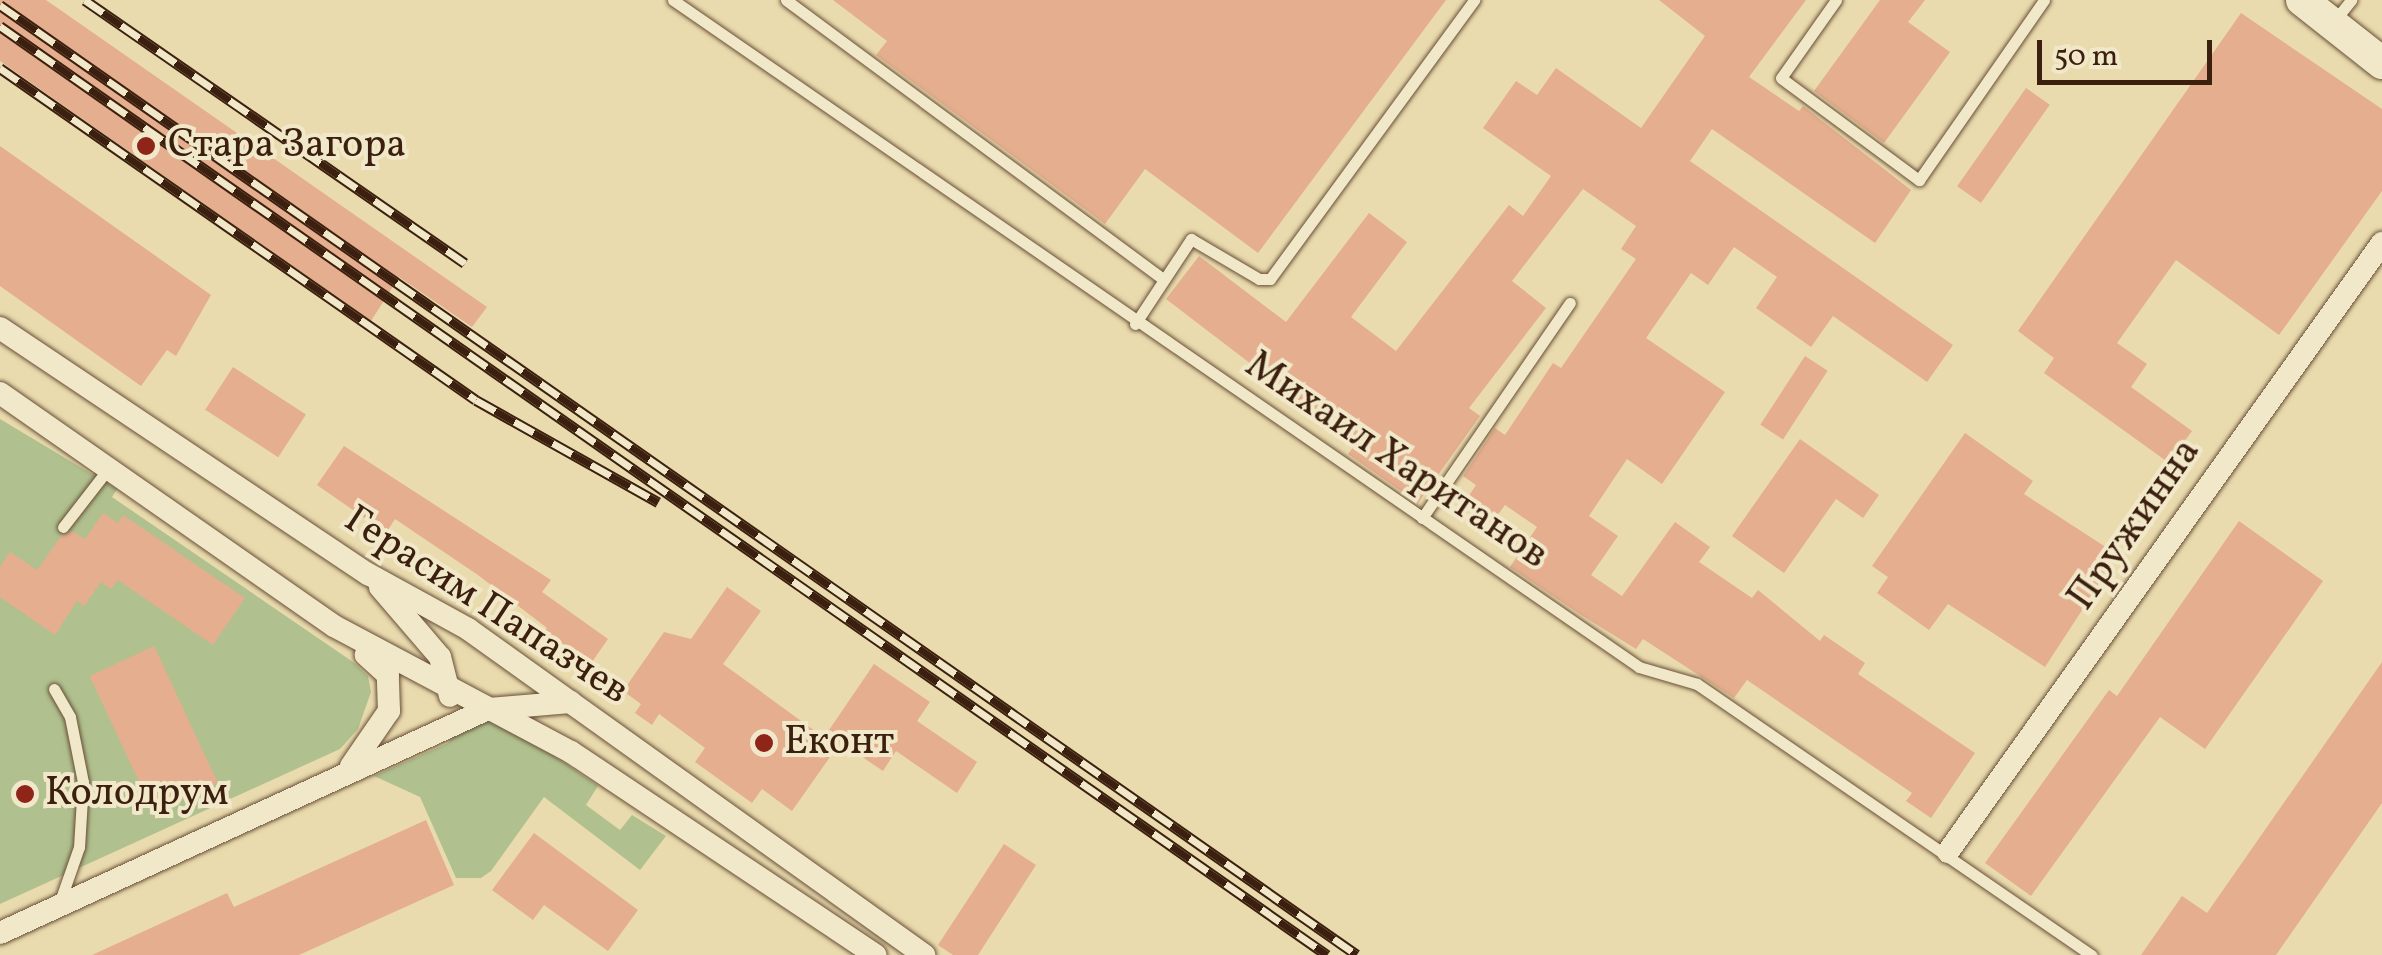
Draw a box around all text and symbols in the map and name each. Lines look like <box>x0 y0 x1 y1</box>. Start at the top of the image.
scale bar <box>2042 20 2217 82</box>
text: 50 m <box>2054 36 2118 78</box>
place label: Стара Загора <box>168 122 406 170</box>
marker: Стара Загора <box>133 133 159 159</box>
street label: Михаил Хаританов <box>1235 342 1557 580</box>
street label: Пружинна <box>2058 430 2212 620</box>
street label: Герасим Папазчев <box>335 496 637 716</box>
place label: Еконт <box>784 719 894 767</box>
marker: Еконт <box>753 732 775 754</box>
place label: Колодрум <box>45 770 228 818</box>
marker: Колодрум <box>14 783 36 805</box>

